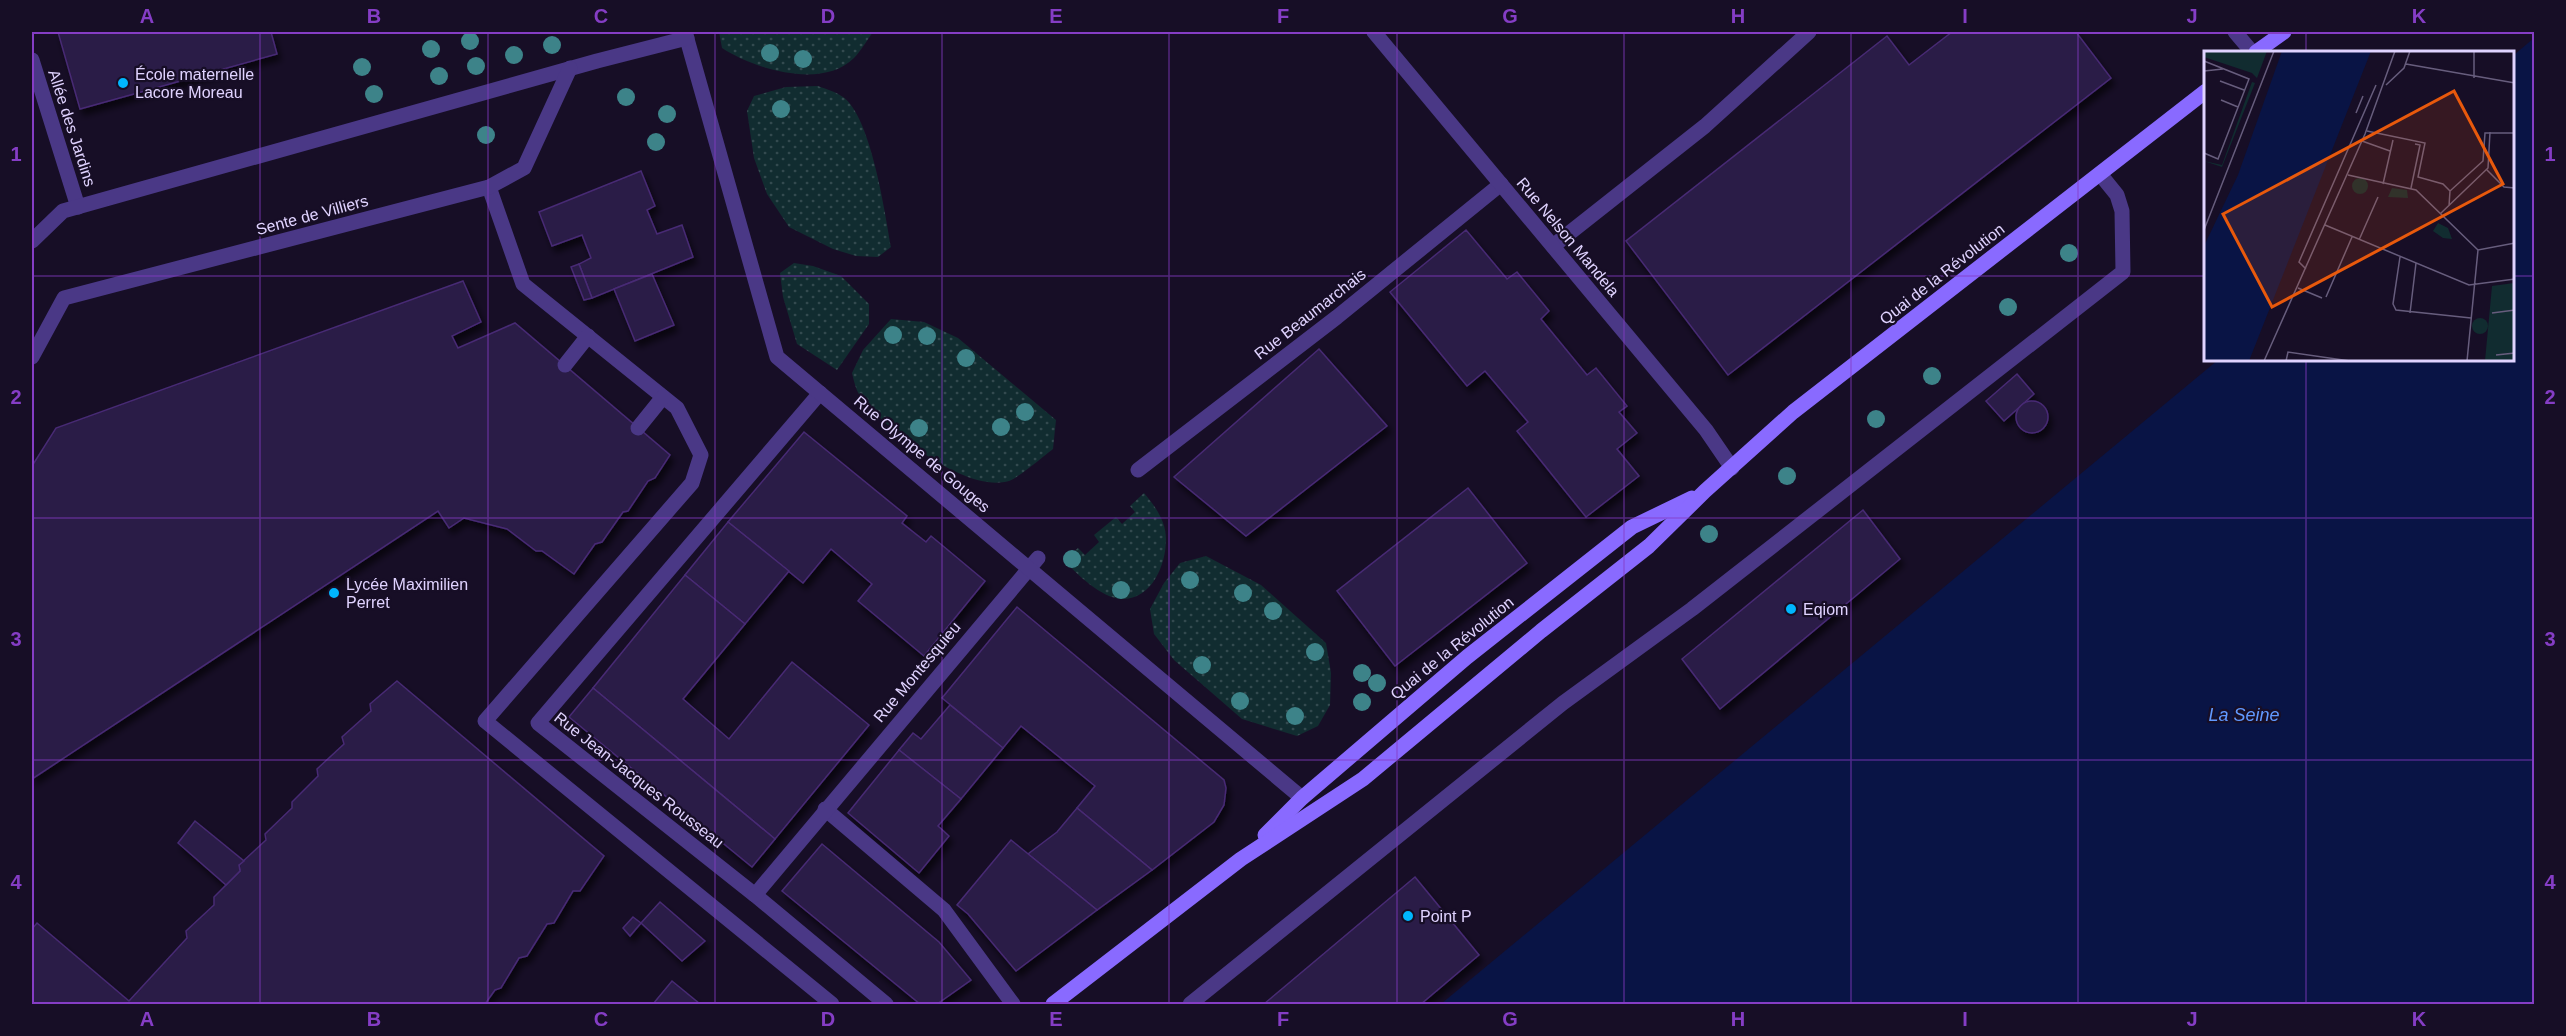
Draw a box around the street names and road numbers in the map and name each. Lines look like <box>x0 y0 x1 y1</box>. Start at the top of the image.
street label: Allée des Jardins <box>45 67 99 189</box>
street label: Rue Nelson Mandela <box>1513 174 1623 300</box>
street label: Sente de Villiers <box>254 192 370 238</box>
street label: Quai de la Révolution <box>1876 220 2008 328</box>
street label: Rue Beaumarchais <box>1251 265 1369 363</box>
street label: Rue Olympe de Gouges <box>851 392 993 516</box>
street label: Quai de la Révolution <box>1387 593 1517 703</box>
street label: Rue Montesquieu <box>870 618 964 726</box>
street label: Rue Jean-Jacques Rousseau <box>551 709 727 851</box>

